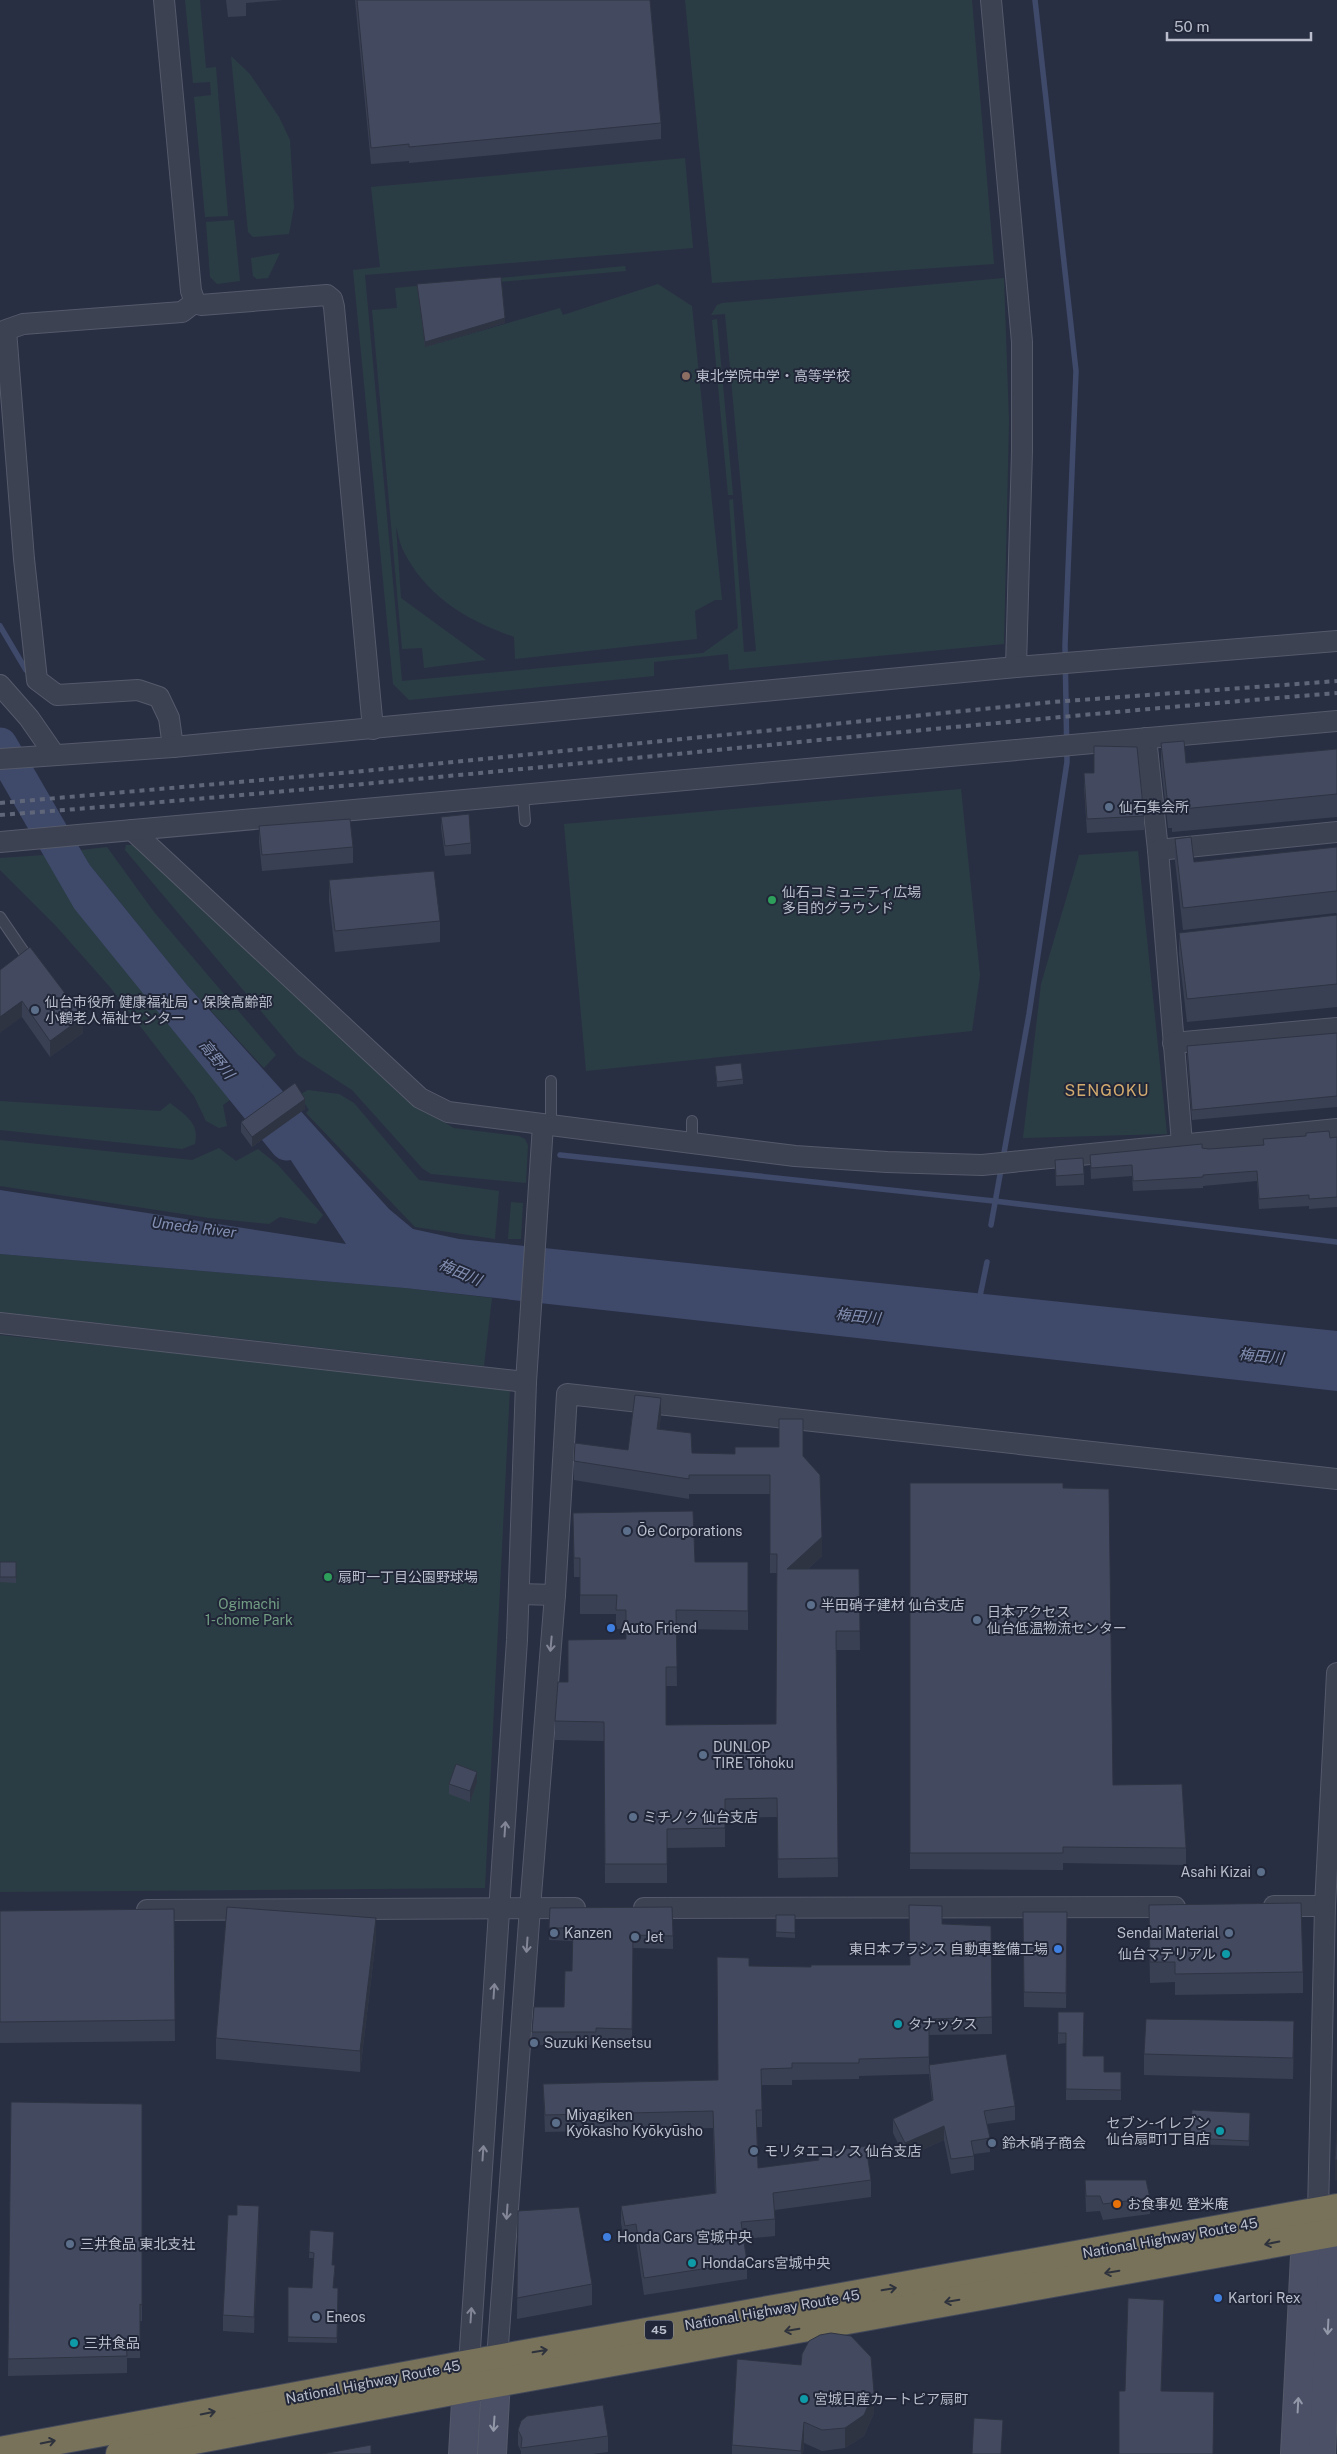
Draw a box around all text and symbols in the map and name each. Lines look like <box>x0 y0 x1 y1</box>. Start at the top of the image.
scale bar <box>1167 10 1311 42</box>
text: 50 m <box>1174 18 1209 35</box>
place label: 東北学院中学・高等学校 <box>696 368 850 384</box>
marker: 東北学院中学・高等学校 <box>680 370 692 382</box>
place label: 仙石集会所 <box>1119 799 1189 815</box>
marker: 仙石集会所 <box>1103 801 1115 813</box>
place label: 仙石コミュニティ広場 多目的グラウンド <box>782 884 921 916</box>
marker: 仙石コミュニティ広場 多目的グラウンド <box>766 894 778 906</box>
place label: 仙台市役所 健康福祉局・保険高齢部 小鶴老人福祉センター <box>45 994 272 1026</box>
marker: 仙台市役所 健康福祉局・保険高齢部 小鶴老人福祉センター <box>29 1004 41 1016</box>
water label: 高野川 <box>196 1036 239 1083</box>
district label: SENGOKU <box>1064 1081 1150 1100</box>
water label: Umeda River <box>151 1213 238 1241</box>
water label: 梅田川 <box>436 1255 486 1289</box>
water label: 梅田川 <box>835 1305 883 1327</box>
water label: 梅田川 <box>1238 1345 1286 1367</box>
place label: Ōe Corporations <box>637 1522 742 1539</box>
marker: Ōe Corporations <box>621 1525 633 1537</box>
place label: 扇町一丁目公園野球場 <box>338 1569 478 1585</box>
marker: 扇町一丁目公園野球場 <box>322 1571 334 1583</box>
park label: Ogimachi 1-chome Park <box>205 1596 293 1628</box>
place label: 半田硝子建材 仙台支店 <box>821 1597 964 1613</box>
marker: 半田硝子建材 仙台支店 <box>805 1599 817 1611</box>
place label: 日本アクセス 仙台低温物流センター <box>987 1604 1127 1636</box>
marker: 日本アクセス 仙台低温物流センター <box>971 1614 983 1626</box>
place label: Auto Friend <box>621 1620 697 1636</box>
marker: Auto Friend <box>605 1622 617 1634</box>
one-way arrow <box>547 1635 556 1651</box>
place label: DUNLOP TIRE Tōhoku <box>713 1739 794 1771</box>
marker: DUNLOP TIRE Tōhoku <box>697 1749 709 1761</box>
place label: ミチノク 仙台支店 <box>643 1809 758 1825</box>
marker: ミチノク 仙台支店 <box>627 1811 639 1823</box>
one-way arrow <box>501 1821 510 1837</box>
place label: Asahi Kizai <box>1180 1864 1251 1880</box>
marker: Asahi Kizai <box>1255 1866 1267 1878</box>
place label: Kanzen <box>564 1925 612 1941</box>
place label: Sendai Material <box>1117 1925 1219 1941</box>
marker: Kanzen <box>548 1927 560 1939</box>
marker: Sendai Material <box>1223 1927 1235 1939</box>
place label: Jet <box>645 1929 664 1945</box>
marker: Jet <box>629 1931 641 1943</box>
one-way arrow <box>522 1937 532 1953</box>
place label: 東日本プラシス 自動車整備工場 <box>849 1941 1048 1957</box>
marker: 東日本プラシス 自動車整備工場 <box>1052 1943 1064 1955</box>
place label: 仙台マテリアル <box>1118 1946 1216 1962</box>
marker: 仙台マテリアル <box>1220 1948 1232 1960</box>
one-way arrow <box>490 1983 499 1999</box>
place label: タナックス <box>908 2016 978 2032</box>
marker: タナックス <box>892 2018 904 2030</box>
place label: Suzuki Kensetsu <box>544 2035 652 2051</box>
marker: Suzuki Kensetsu <box>528 2037 540 2049</box>
place label: Miyagiken Kyōkasho Kyōkyūsho <box>566 2107 703 2139</box>
place label: セブン-イレブン 仙台扇町1丁目店 <box>1106 2115 1210 2147</box>
marker: Miyagiken Kyōkasho Kyōkyūsho <box>550 2117 562 2129</box>
marker: セブン-イレブン 仙台扇町1丁目店 <box>1214 2125 1226 2137</box>
place label: 鈴木硝子商会 <box>1002 2135 1086 2151</box>
marker: 鈴木硝子商会 <box>986 2137 998 2149</box>
place label: モリタエコノス 仙台支店 <box>764 2143 921 2159</box>
one-way arrow <box>478 2145 487 2161</box>
marker: モリタエコノス 仙台支店 <box>748 2145 760 2157</box>
place label: お食事処 登米庵 <box>1127 2196 1228 2212</box>
marker: お食事処 登米庵 <box>1111 2198 1123 2210</box>
one-way arrow <box>503 2204 512 2220</box>
street label: National Highway Route 45 <box>1081 2215 1259 2261</box>
place label: Honda Cars 宮城中央 <box>617 2229 752 2245</box>
marker: Honda Cars 宮城中央 <box>601 2231 613 2243</box>
place label: 三井食品 東北支社 <box>80 2236 195 2252</box>
marker: 三井食品 東北支社 <box>64 2238 76 2250</box>
one-way arrow <box>1264 2239 1280 2248</box>
place label: HondaCars宮城中央 <box>702 2255 831 2271</box>
marker: HondaCars宮城中央 <box>686 2257 698 2269</box>
one-way arrow <box>1104 2268 1120 2278</box>
one-way arrow <box>881 2283 897 2293</box>
street label: National Highway Route 45 <box>683 2287 861 2333</box>
place label: Kartori Rex <box>1228 2290 1301 2306</box>
marker: Kartori Rex <box>1212 2292 1224 2304</box>
one-way arrow <box>944 2297 960 2306</box>
one-way arrow <box>467 2307 476 2323</box>
place label: Eneos <box>326 2309 365 2325</box>
marker: Eneos <box>310 2311 322 2323</box>
one-way arrow <box>1323 2319 1332 2335</box>
road number: 45 <box>645 2320 673 2340</box>
one-way arrow <box>784 2325 800 2335</box>
place label: 三井食品 <box>84 2335 140 2351</box>
marker: 三井食品 <box>68 2337 80 2349</box>
one-way arrow <box>531 2346 547 2356</box>
street label: National Highway Route 45 <box>284 2357 462 2407</box>
place label: 宮城日産カートピア扇町 <box>814 2391 968 2407</box>
marker: 宮城日産カートピア扇町 <box>798 2393 810 2405</box>
one-way arrow <box>1293 2398 1302 2414</box>
one-way arrow <box>199 2407 215 2417</box>
one-way arrow <box>490 2416 499 2432</box>
one-way arrow <box>40 2437 56 2447</box>

